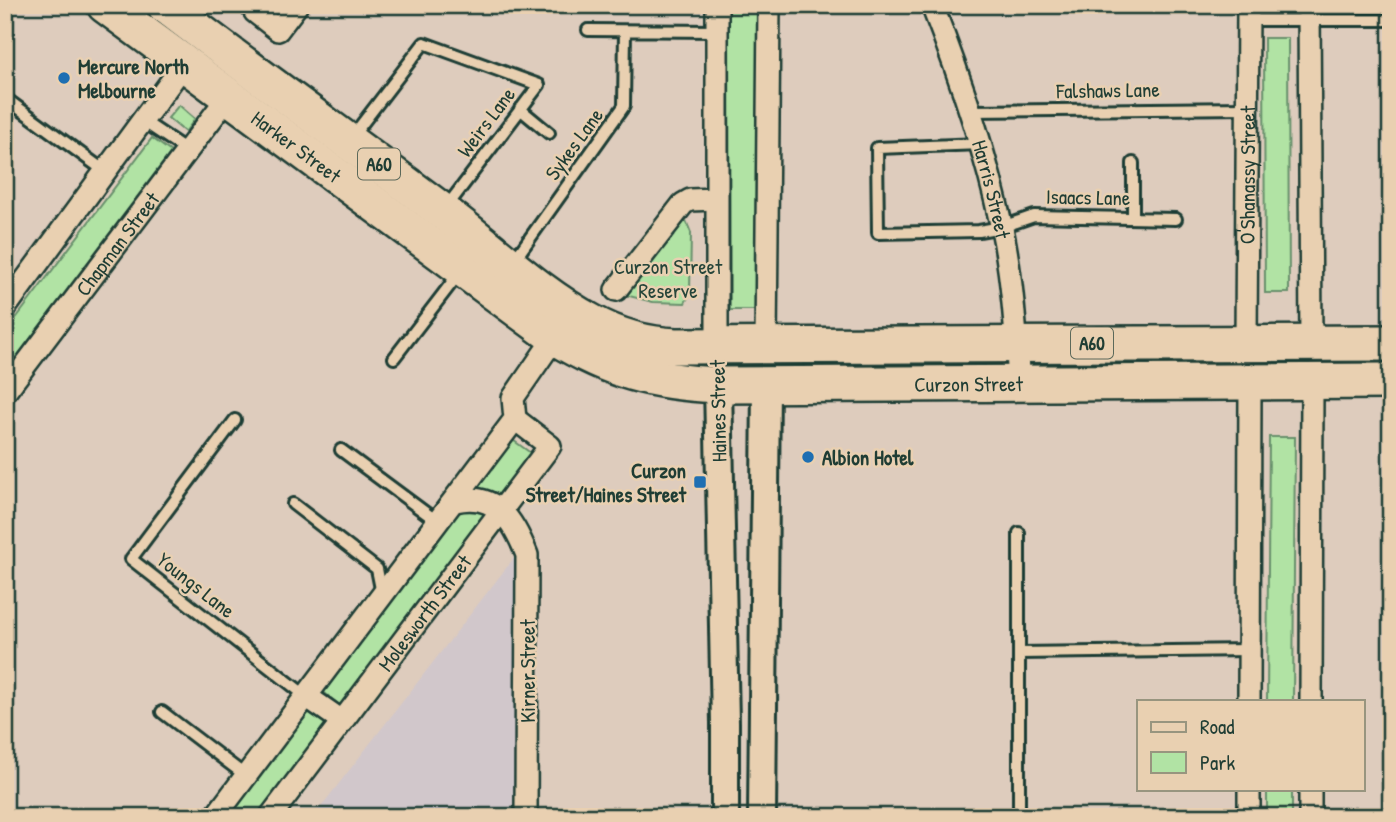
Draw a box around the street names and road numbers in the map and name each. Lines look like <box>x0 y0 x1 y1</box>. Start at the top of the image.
street label: Falshaws Lane <box>1055 75 1160 105</box>
street label: Weirs Lane <box>450 81 522 163</box>
street label: Sykes Lane <box>538 102 610 186</box>
street label: Harker Street <box>246 103 348 190</box>
street label: O'Shanassy Street <box>1232 105 1262 244</box>
street label: Harris Street <box>966 136 1018 242</box>
road number: A60 <box>358 148 400 180</box>
street label: Isaacs Lane <box>1046 182 1130 212</box>
street label: Chapman Street <box>68 185 166 302</box>
road number: A60 <box>1071 328 1113 358</box>
street label: Haines Street <box>703 359 733 462</box>
street label: Curzon Street <box>914 369 1024 398</box>
street label: Youngs Lane <box>151 545 241 625</box>
street label: Molesworth Street <box>371 548 478 677</box>
street label: Kirner Street <box>513 619 542 723</box>

